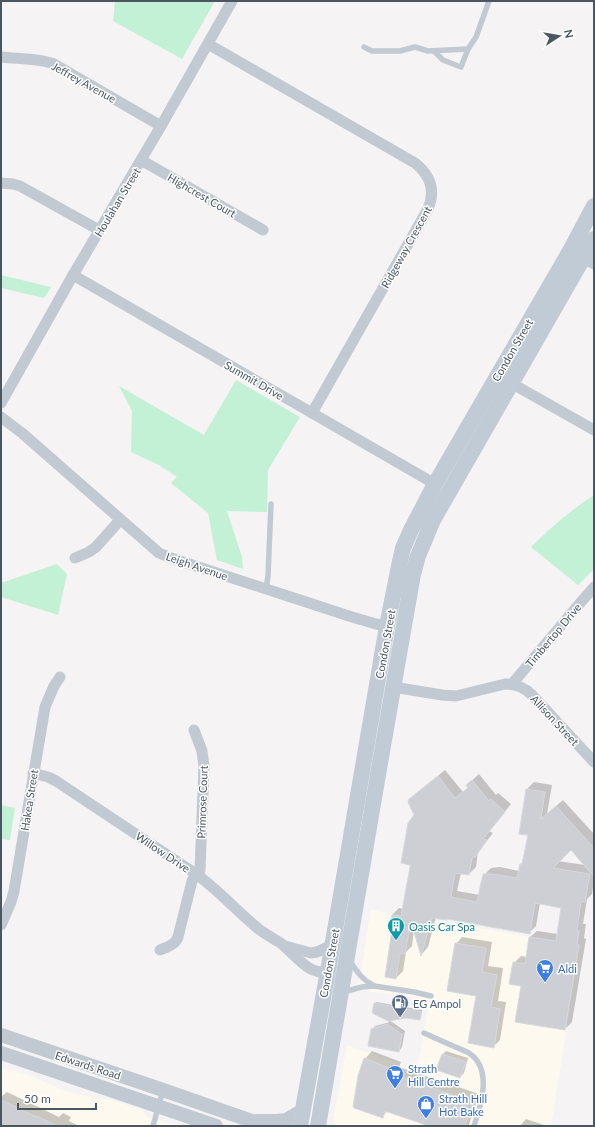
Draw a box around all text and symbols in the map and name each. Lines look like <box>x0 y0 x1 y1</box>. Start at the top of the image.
north arrow <box>539 16 579 56</box>
text: N <box>562 28 577 39</box>
street label: Jeffrey Avenue <box>50 59 118 105</box>
street label: Houlahan Street <box>91 165 143 239</box>
street label: Highcrest Court <box>166 170 239 220</box>
street label: Ridgeway Crescent <box>378 204 434 290</box>
street label: Condon Street <box>489 316 535 384</box>
street label: Summit Drive <box>222 358 286 402</box>
street label: Leigh Avenue <box>164 549 230 583</box>
street label: Timbertop Drive <box>522 600 584 670</box>
street label: Condon Street <box>373 608 397 680</box>
street label: Allison Street <box>528 692 582 748</box>
street label: Primrose Court <box>194 765 210 839</box>
street label: Hakea Street <box>18 768 40 832</box>
street label: Willow Drive <box>133 829 193 875</box>
building icon: Oasis Car Spa <box>386 916 406 941</box>
place label: Oasis Car Spa <box>409 920 475 933</box>
street label: Condon Street <box>317 927 341 999</box>
supermarket icon: Aldi <box>535 958 555 983</box>
place label: Aldi <box>558 962 577 975</box>
fuel station icon: EG Ampol <box>390 993 410 1018</box>
place label: EG Ampol <box>413 997 461 1010</box>
street label: Edwards Road <box>54 1048 122 1082</box>
place label: Strath Hill Centre <box>408 1062 460 1088</box>
supermarket icon: Strath Hill Centre <box>385 1064 405 1089</box>
scale bar <box>18 1085 96 1111</box>
text: 50 m <box>24 1091 51 1106</box>
place label: Strath Hill Hot Bake <box>439 1092 487 1118</box>
shop icon: Strath Hill Hot Bake <box>416 1094 436 1119</box>

